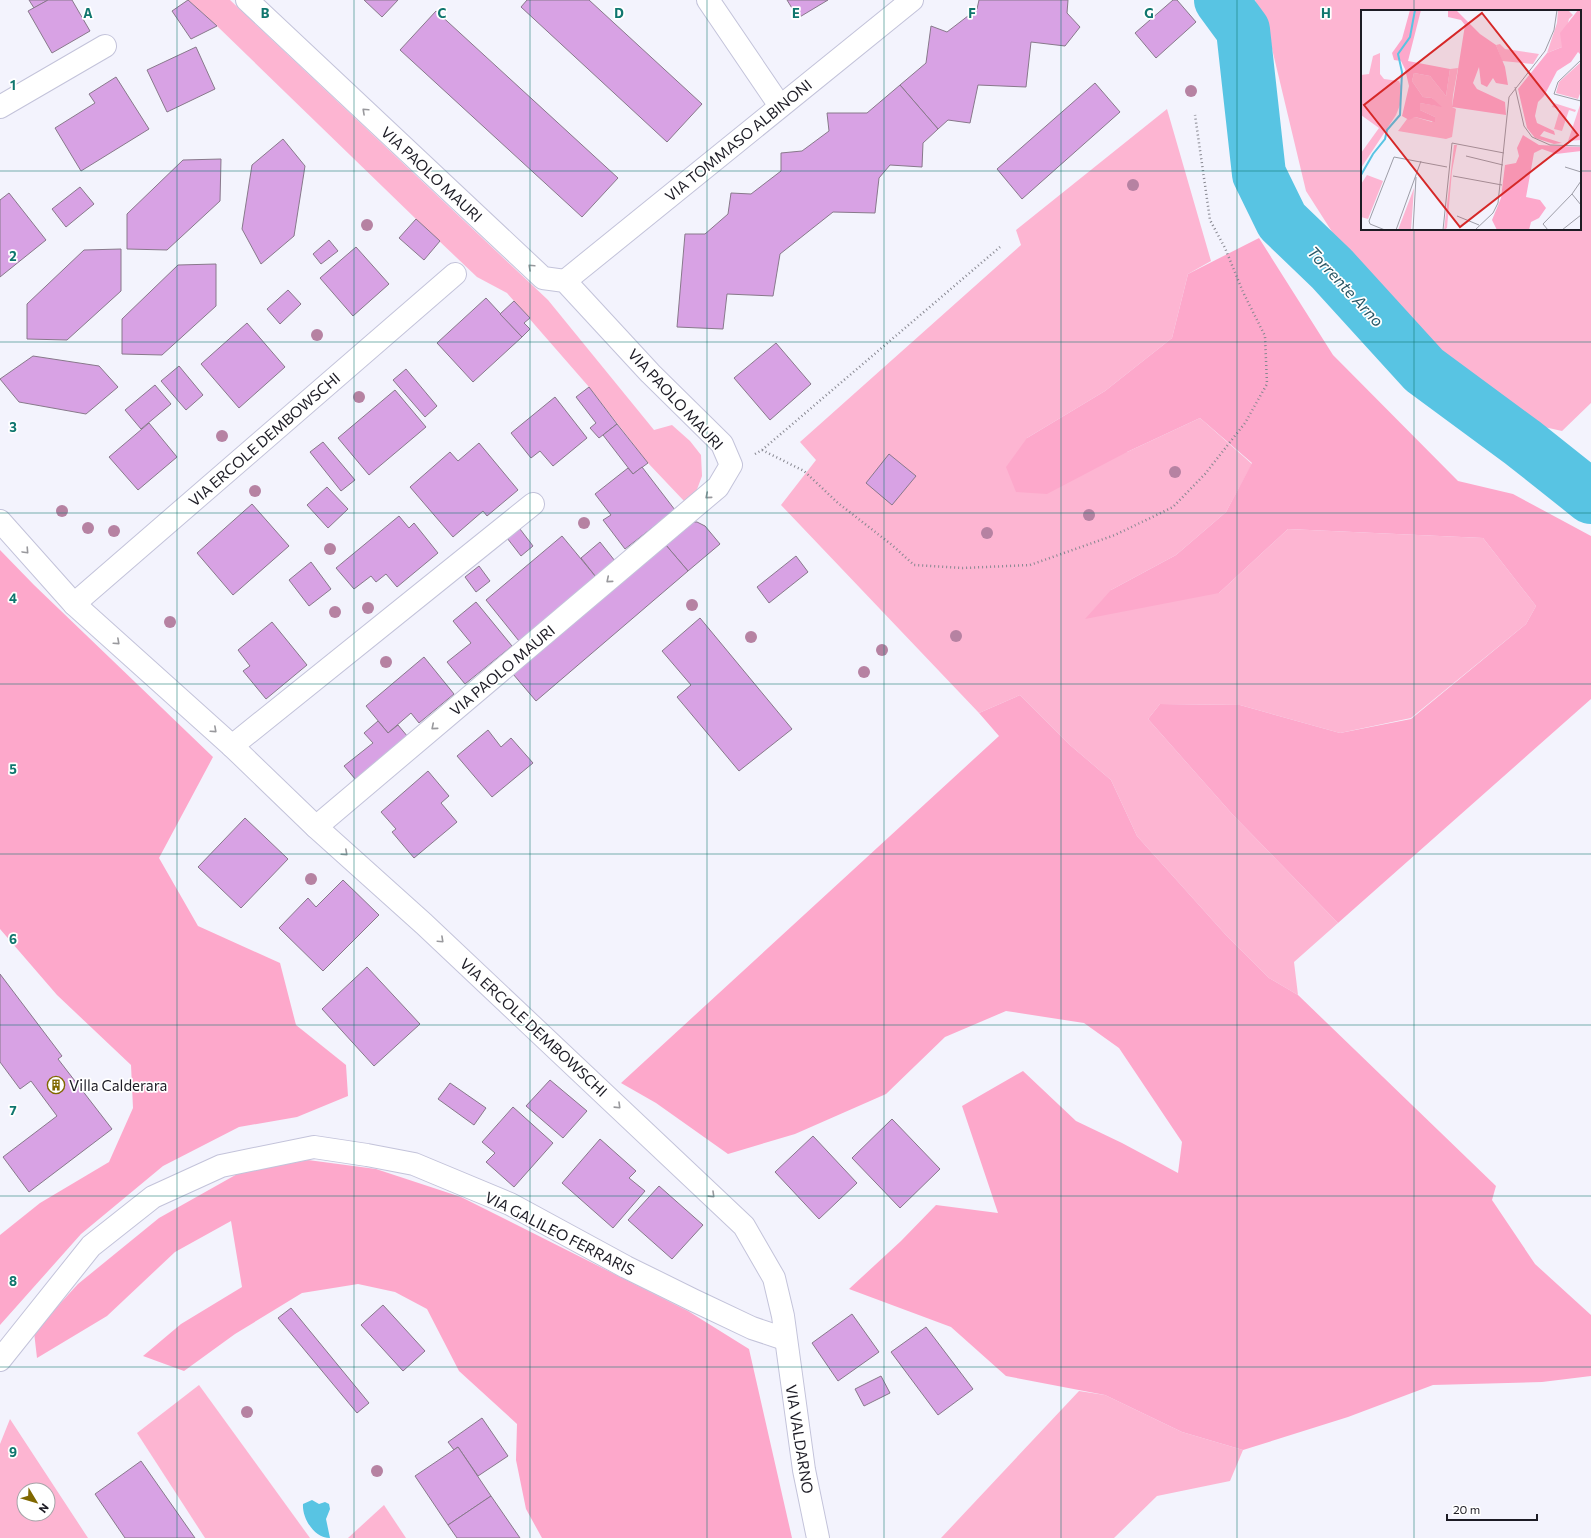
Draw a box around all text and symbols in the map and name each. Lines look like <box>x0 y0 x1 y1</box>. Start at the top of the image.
text: A <box>83 5 93 21</box>
text: B <box>261 5 270 21</box>
text: C <box>438 5 447 21</box>
text: D <box>614 5 624 21</box>
text: E <box>792 5 800 21</box>
text: F <box>968 5 976 21</box>
text: G <box>1144 5 1154 21</box>
text: H <box>1321 5 1331 21</box>
inset map <box>1361 10 1581 230</box>
street label: VIA TOMMASO ALBINONI <box>661 75 815 205</box>
text: 1 <box>10 77 16 93</box>
one-way arrow <box>362 108 369 115</box>
street label: VIA PAOLO MAURI <box>378 123 486 225</box>
water label: Torrente Arno <box>1304 242 1388 330</box>
text: 2 <box>9 248 17 264</box>
one-way arrow <box>528 264 536 271</box>
street label: VIA PAOLO MAURI <box>625 345 727 453</box>
street label: VIA ERCOLE DEMBOWSCHI <box>185 368 343 510</box>
text: 3 <box>9 419 17 435</box>
one-way arrow <box>705 491 713 498</box>
one-way arrow <box>21 546 28 553</box>
one-way arrow <box>606 575 613 582</box>
text: 4 <box>9 590 17 606</box>
street label: VIA PAOLO MAURI <box>446 621 558 719</box>
one-way arrow <box>113 638 120 645</box>
one-way arrow <box>432 722 439 729</box>
one-way arrow <box>209 725 217 732</box>
text: 5 <box>9 761 17 777</box>
one-way arrow <box>340 848 348 856</box>
text: 6 <box>9 931 17 947</box>
one-way arrow <box>436 935 444 943</box>
street label: VIA ERCOLE DEMBOWSCHI <box>457 954 611 1100</box>
building icon: Villa Calderara <box>46 1075 66 1095</box>
place label: Villa Calderara <box>69 1076 167 1094</box>
one-way arrow <box>613 1101 621 1109</box>
text: 7 <box>9 1102 17 1118</box>
street label: VIA GALILEO FERRARIS <box>482 1187 638 1279</box>
one-way arrow <box>707 1191 715 1198</box>
text: 8 <box>9 1273 17 1289</box>
street label: VIA VALDARNO <box>782 1383 818 1495</box>
text: 9 <box>9 1444 17 1460</box>
north arrow <box>16 1482 56 1522</box>
scale bar <box>1447 1496 1537 1522</box>
text: N <box>37 1501 52 1516</box>
text: 20 m <box>1453 1502 1480 1516</box>

